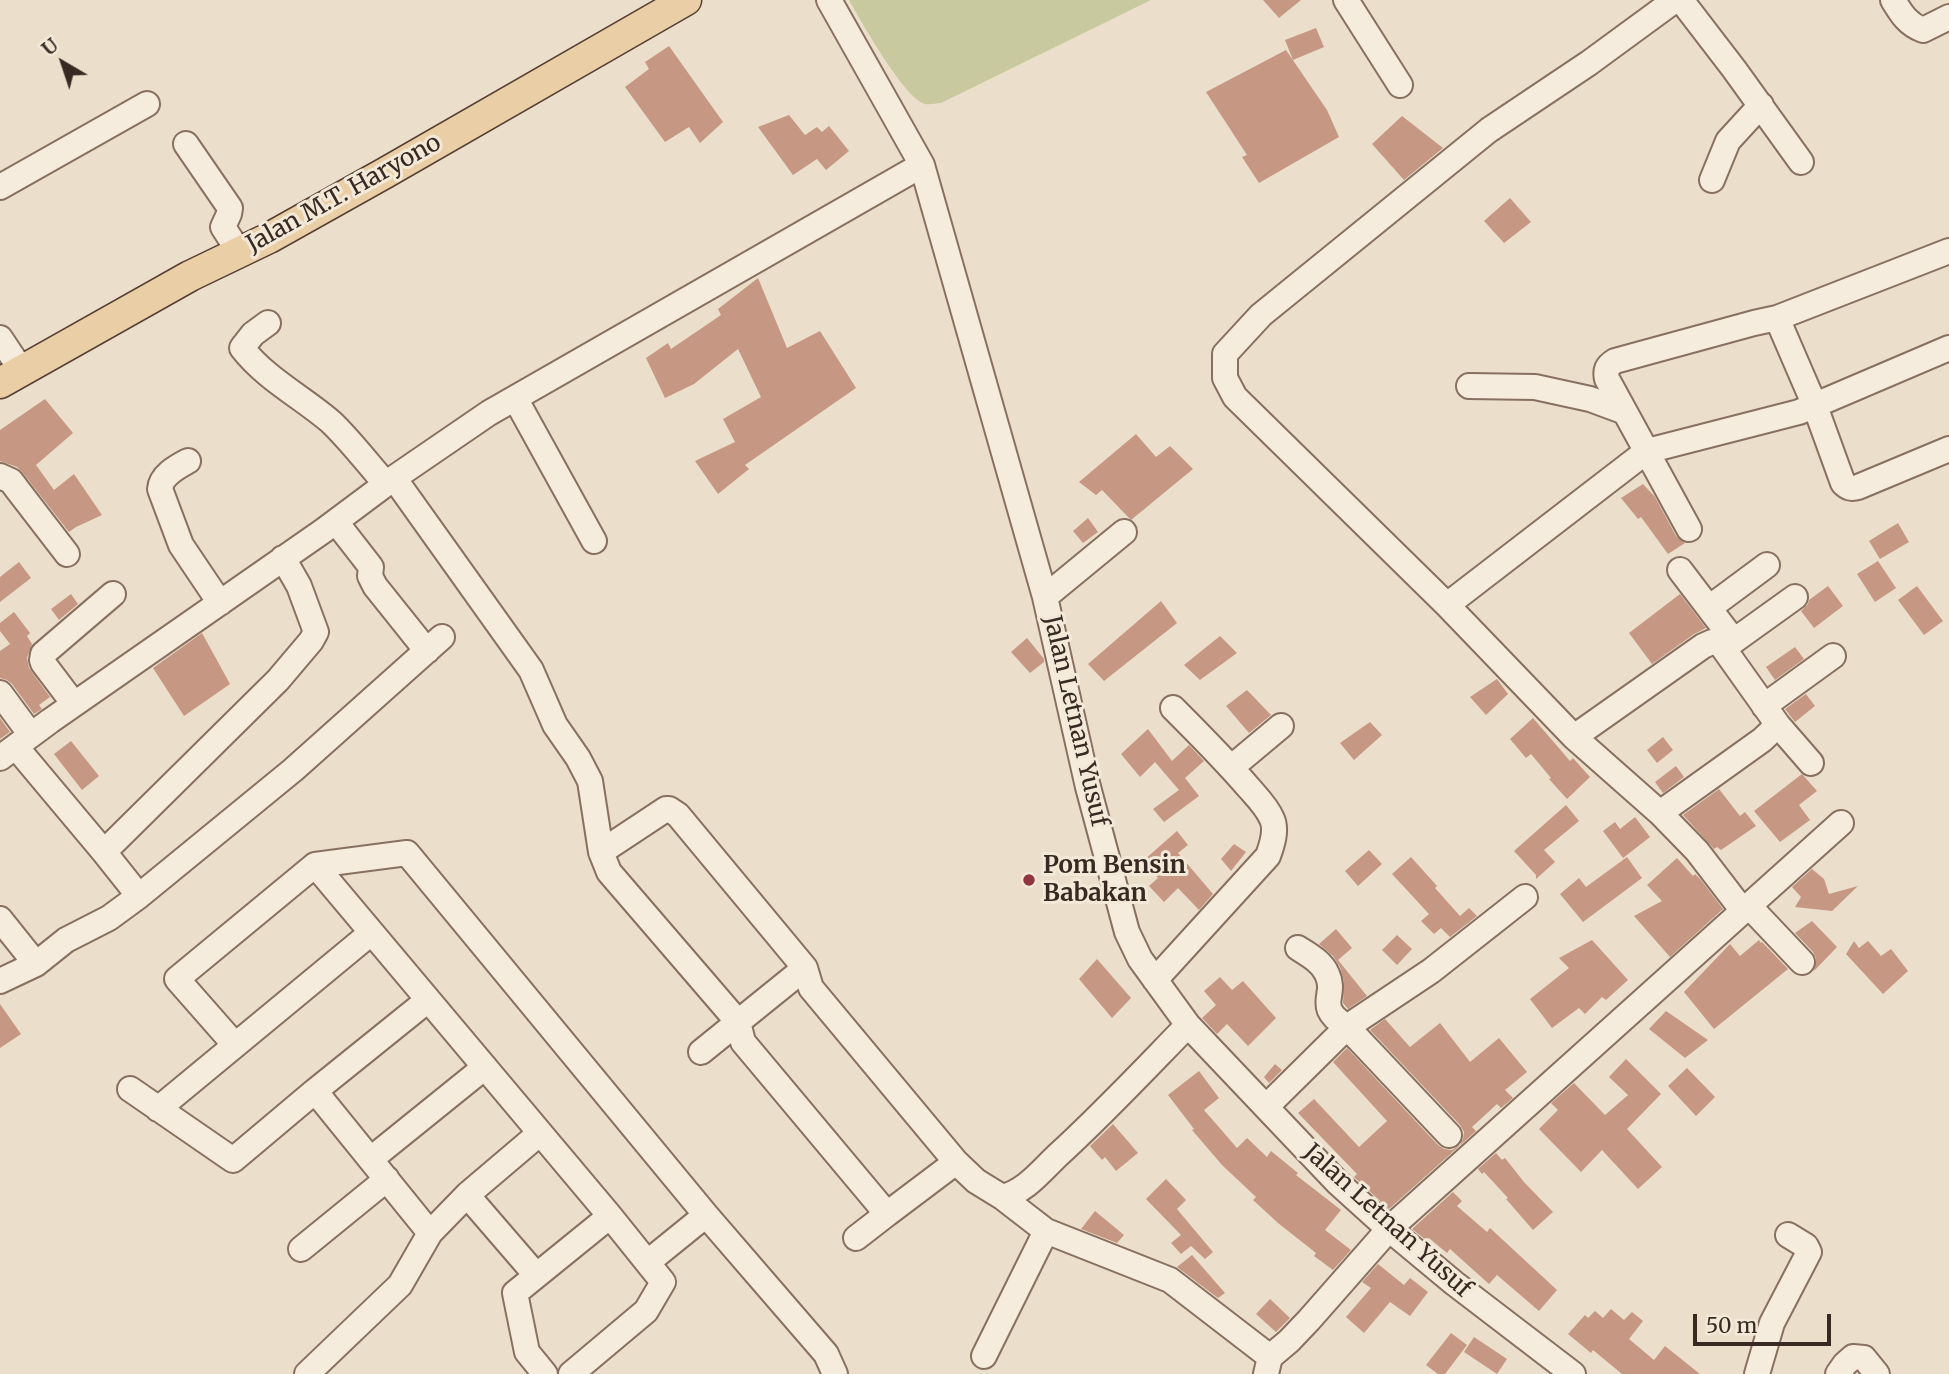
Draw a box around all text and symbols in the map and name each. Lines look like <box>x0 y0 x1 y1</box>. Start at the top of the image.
north arrow <box>28 28 98 98</box>
text: U <box>37 33 63 60</box>
street label: Jalan M.T. Haryono <box>242 129 446 259</box>
street label: Jalan Letnan Yusuf <box>1037 613 1113 829</box>
place label: Pom Bensin Babakan <box>1043 852 1186 908</box>
marker: Pom Bensin Babakan <box>1021 872 1037 888</box>
street label: Jalan Letnan Yusuf <box>1297 1138 1477 1304</box>
scale bar <box>1697 1300 1835 1344</box>
text: 50 m <box>1706 1312 1757 1339</box>

